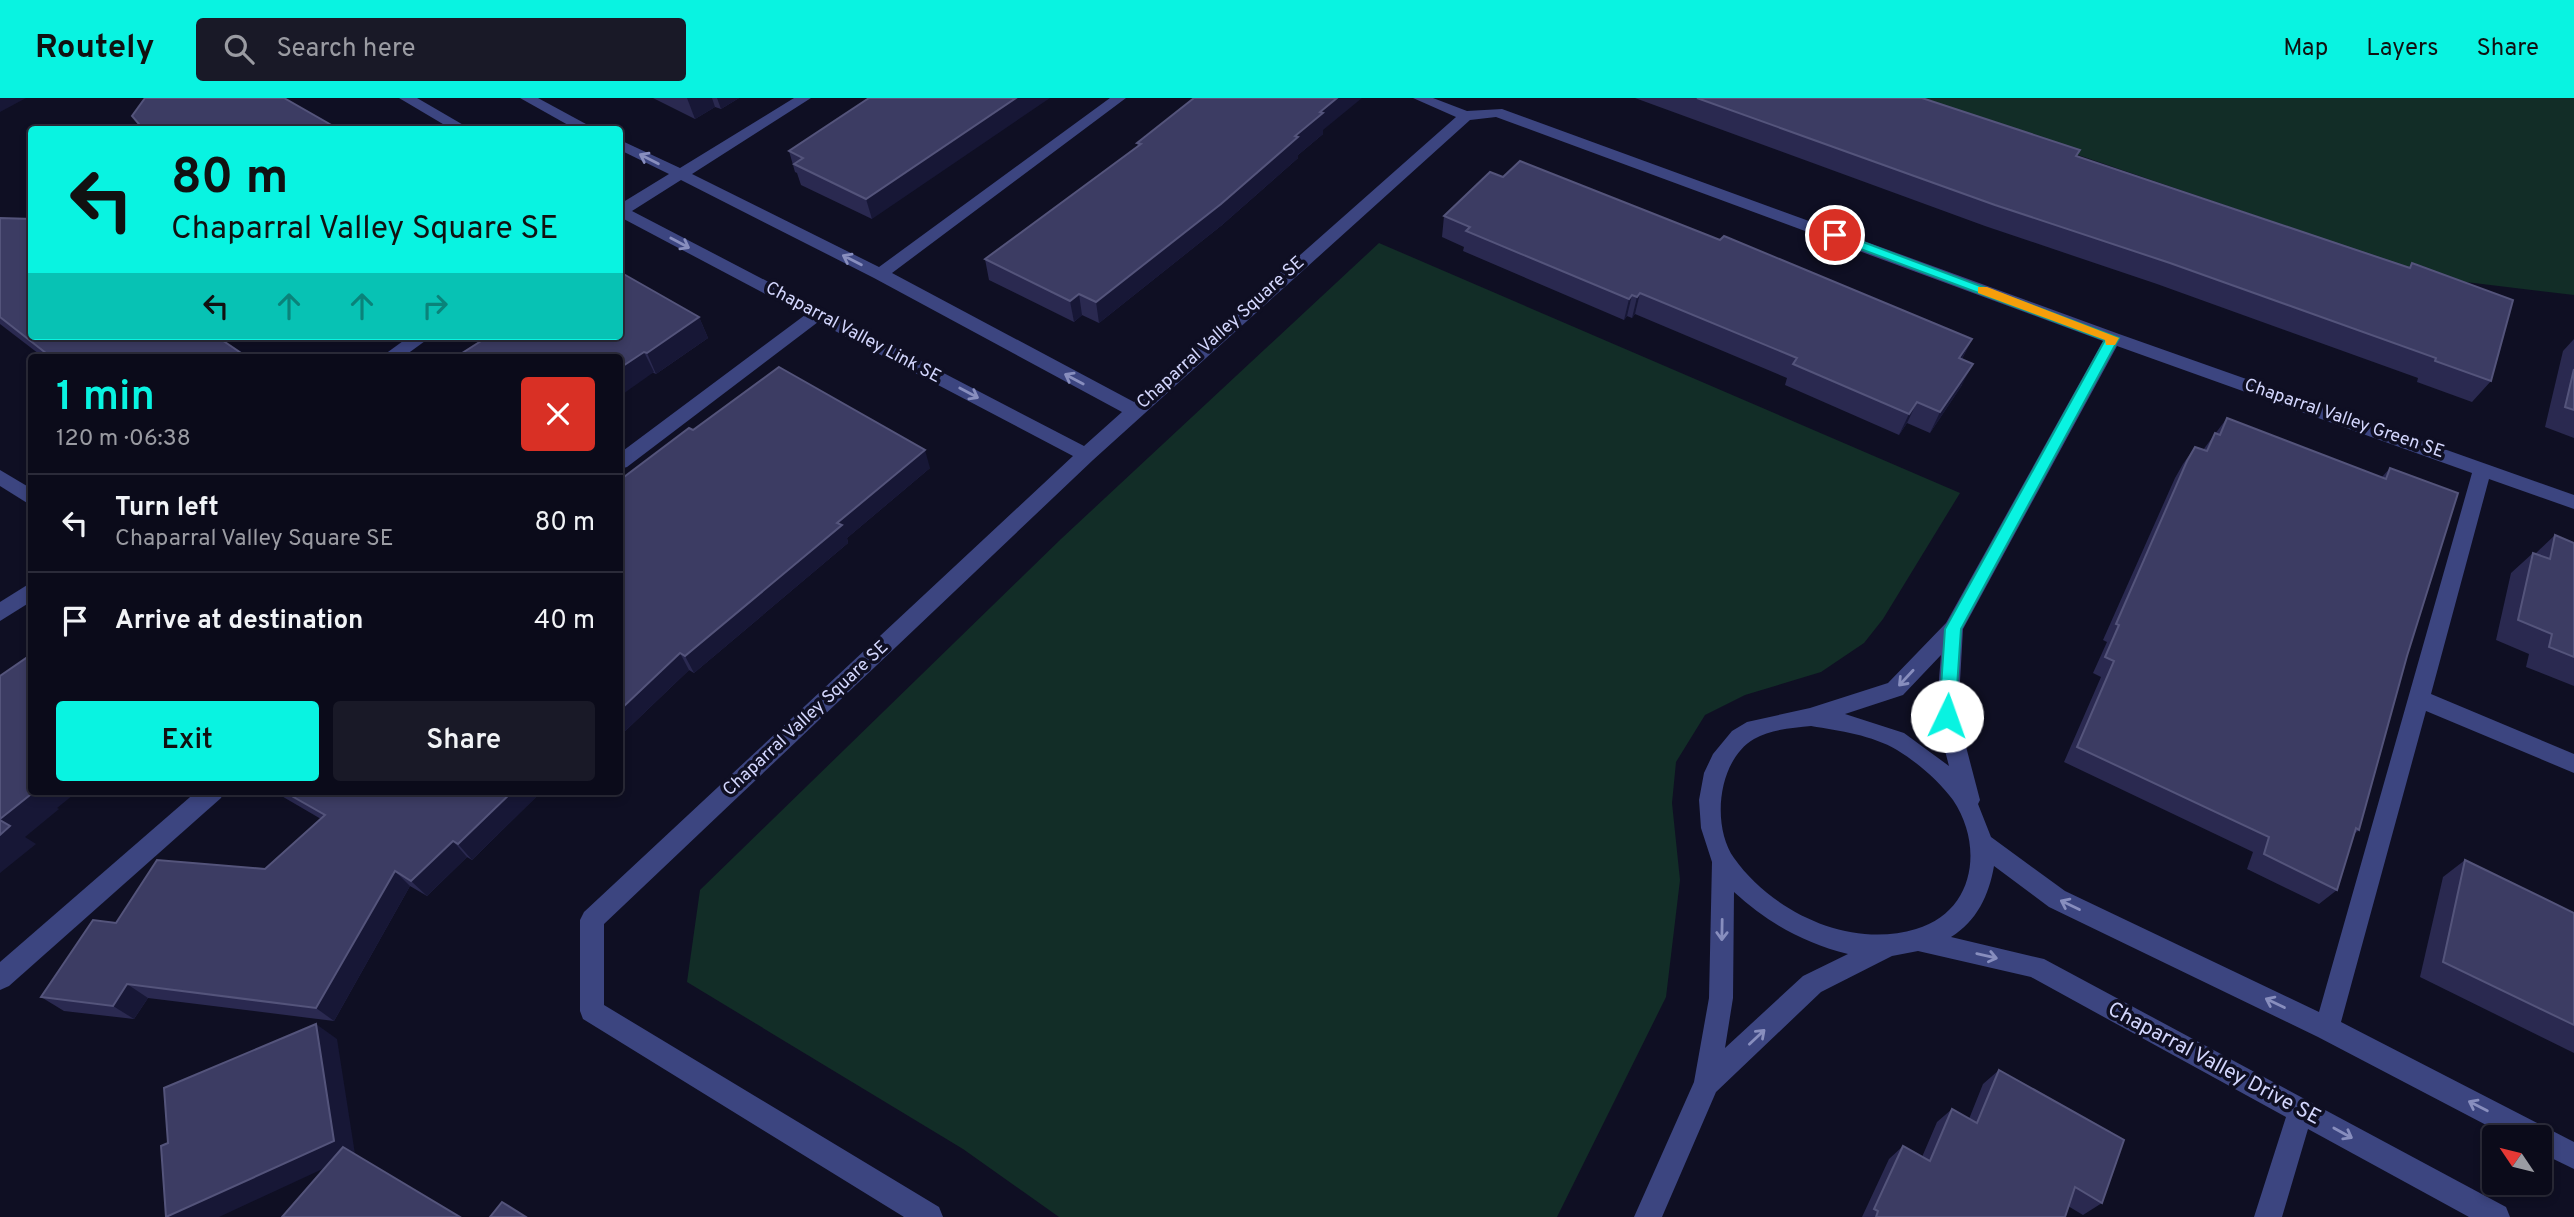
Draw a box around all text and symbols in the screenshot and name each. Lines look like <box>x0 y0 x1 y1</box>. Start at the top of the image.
search box <box>196 18 686 81</box>
text: Routely <box>35 28 154 70</box>
icon: search <box>220 30 258 68</box>
text: Search here <box>276 33 415 66</box>
text: Map <box>2283 34 2328 64</box>
text: Layers <box>2366 34 2438 64</box>
text: Share <box>2476 34 2539 64</box>
text: 80 m <box>171 149 288 211</box>
one-way arrow <box>639 151 660 165</box>
icon: left <box>56 154 147 245</box>
pin <box>1805 205 1865 265</box>
text: Chaparral Valley Square SE <box>171 210 559 250</box>
icon: arrive <box>1816 216 1854 254</box>
one-way arrow <box>669 236 690 250</box>
street label: Chaparral Valley Square SE <box>1132 252 1310 414</box>
one-way arrow <box>842 253 863 267</box>
street label: Chaparral Valley Link SE <box>761 277 945 389</box>
icon: left <box>197 287 235 325</box>
icon: ahead <box>270 287 308 325</box>
icon: ahead <box>343 287 381 325</box>
icon: right <box>416 287 454 325</box>
one-way arrow <box>1065 371 1085 385</box>
text: 1 min <box>56 372 155 425</box>
street label: Chaparral Valley Green SE <box>2241 374 2447 464</box>
button: close <box>521 377 595 451</box>
one-way arrow <box>958 387 978 401</box>
text: 120 m · 06:38 <box>56 425 191 454</box>
text: Turn left <box>115 492 219 525</box>
icon: left <box>56 504 94 542</box>
text: 80 m <box>535 507 595 540</box>
text: Chaparral Valley Square SE <box>115 525 394 554</box>
icon: arrive <box>56 602 94 640</box>
text: Arrive at destination <box>115 605 363 638</box>
text: 40 m <box>534 605 595 638</box>
street label: Chaparral Valley Square SE <box>718 636 894 802</box>
one-way arrow <box>1897 669 1914 686</box>
position arrow <box>1910 679 1984 753</box>
button: Exit <box>56 701 319 781</box>
button: Share <box>333 701 595 781</box>
one-way arrow <box>2060 898 2081 911</box>
one-way arrow <box>1715 919 1729 942</box>
one-way arrow <box>1975 949 1998 963</box>
street label: Chaparral Valley Drive SE <box>2103 996 2325 1132</box>
one-way arrow <box>2265 996 2286 1009</box>
one-way arrow <box>1748 1028 1765 1045</box>
one-way arrow <box>2468 1099 2489 1112</box>
north arrow <box>2482 1125 2552 1195</box>
map controls <box>2482 1125 2552 1195</box>
one-way arrow <box>2332 1126 2352 1140</box>

